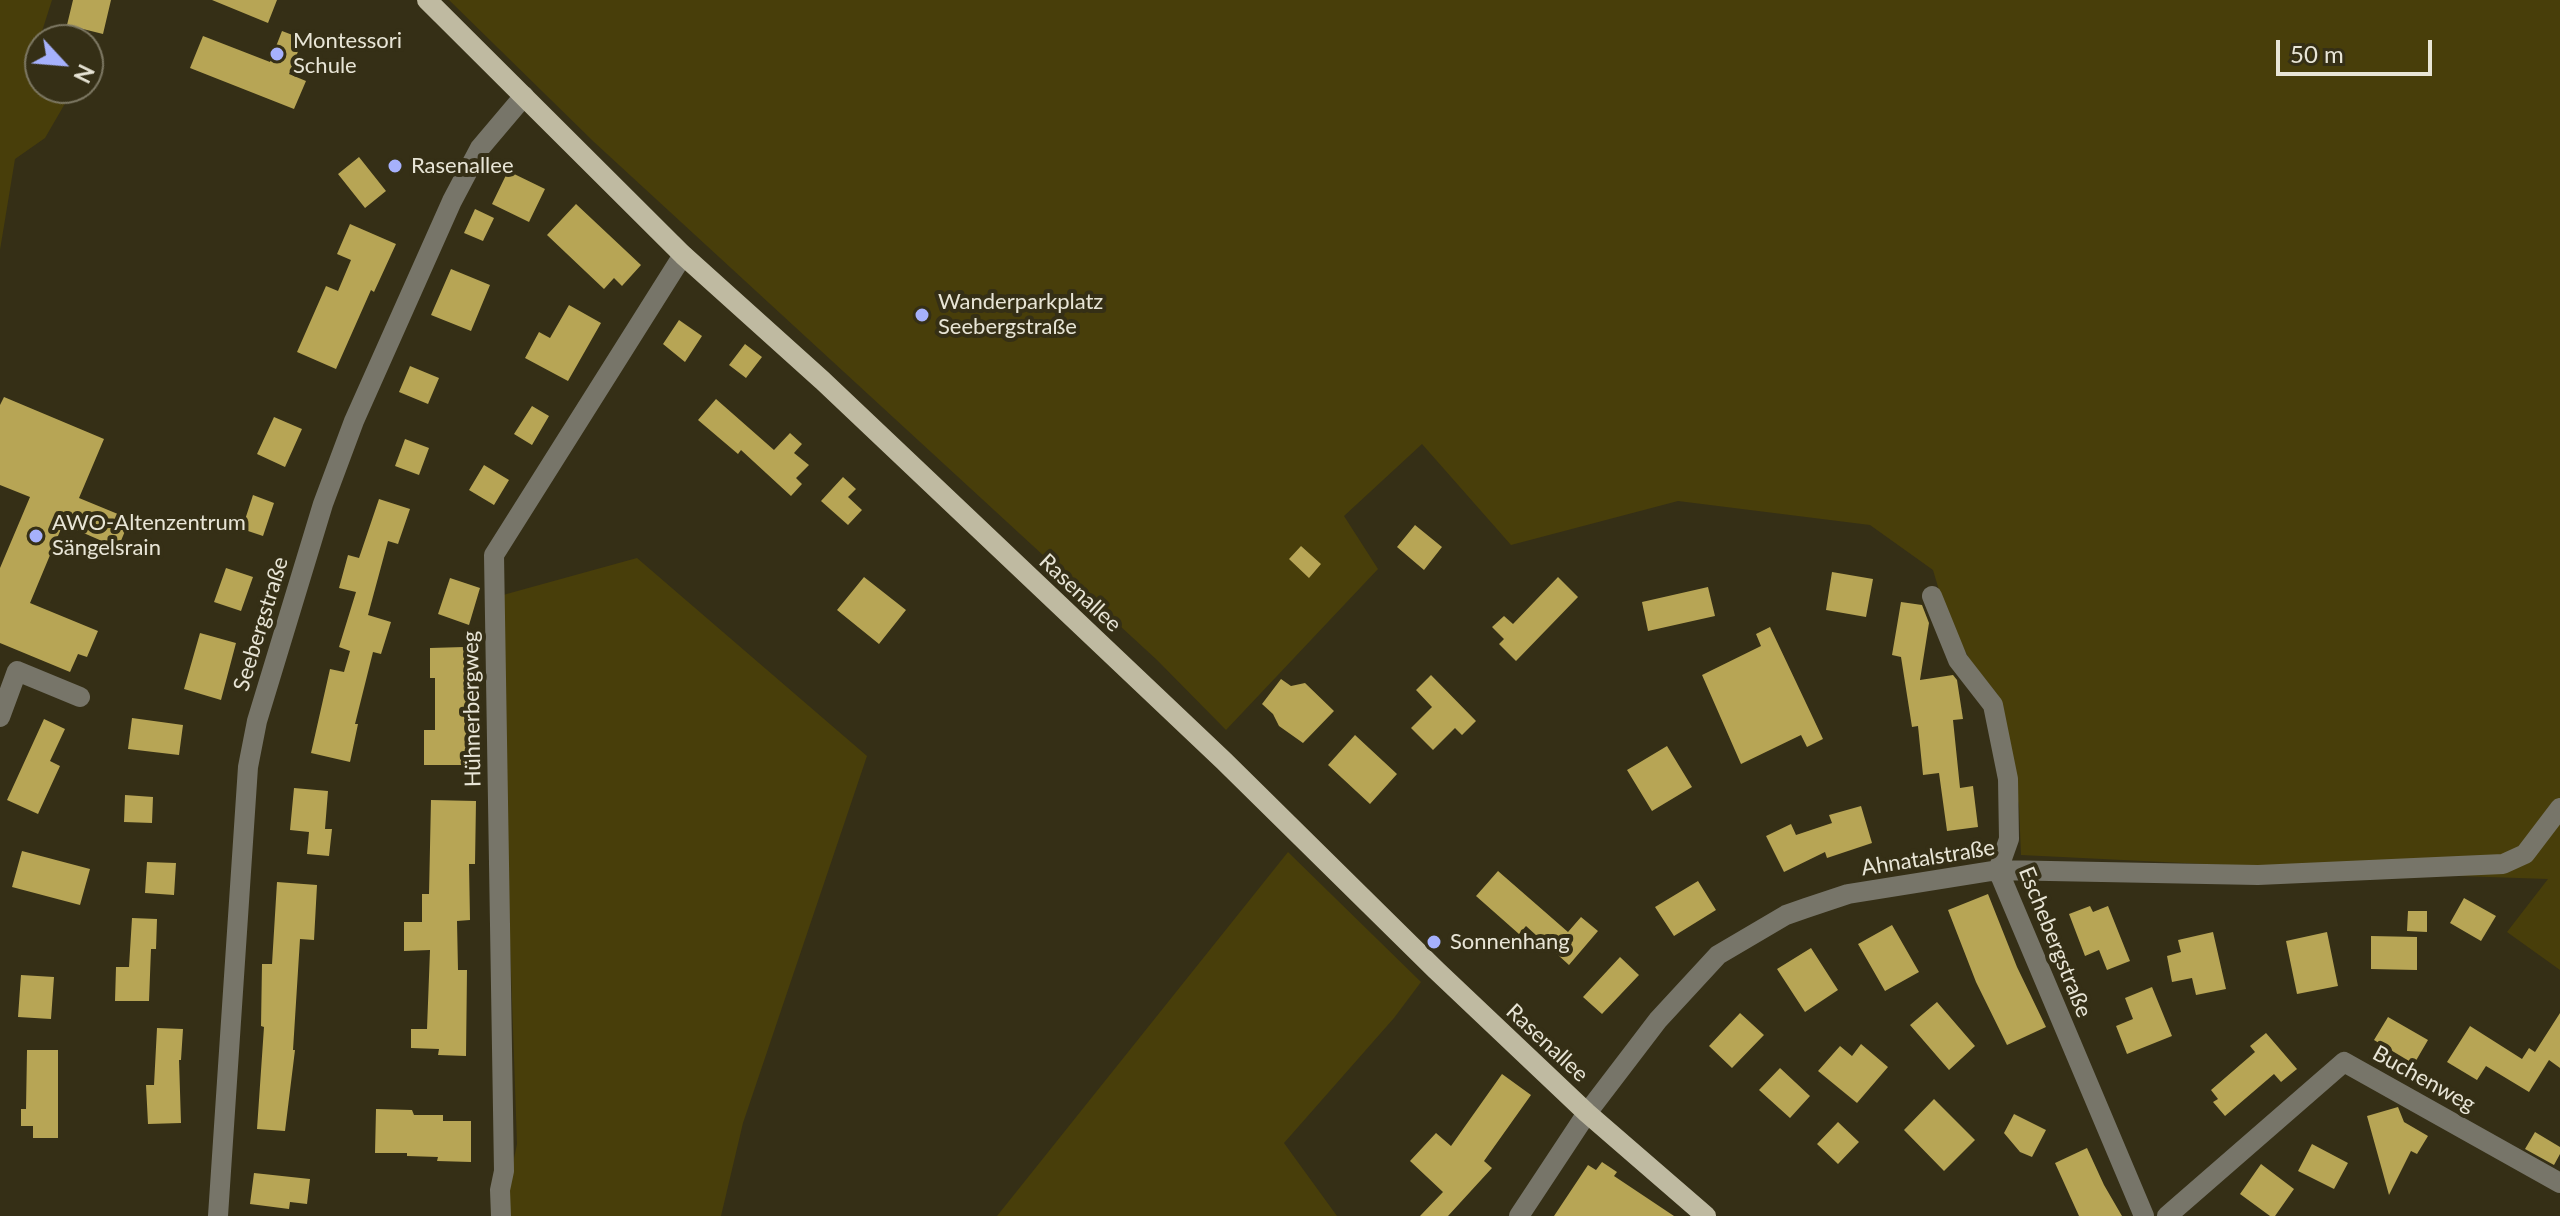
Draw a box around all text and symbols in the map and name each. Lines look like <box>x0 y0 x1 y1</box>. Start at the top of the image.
north arrow <box>24 24 104 104</box>
scale bar <box>2280 24 2436 74</box>
place label: Montessori Schule <box>293 28 402 80</box>
text: 50 m <box>2290 39 2344 68</box>
marker: Montessori Schule <box>268 45 286 63</box>
text: N <box>68 60 100 87</box>
place label: Rasenallee <box>411 153 514 179</box>
marker: Rasenallee <box>386 157 404 175</box>
place label: Wanderparkplatz Seebergstraße <box>938 289 1103 340</box>
marker: Wanderparkplatz Seebergstraße <box>913 306 931 324</box>
place label: AWO-Altenzentrum Sängelsrain <box>52 510 246 562</box>
marker: AWO-Altenzentrum Sängelsrain <box>27 527 45 545</box>
street label: Rasenallee <box>1034 548 1126 638</box>
street label: Seebergstraße <box>228 554 294 694</box>
street label: Hühnerbergweg <box>457 631 487 787</box>
street label: Ahnatalstraße <box>1859 834 1997 882</box>
street label: Eschebergstraße <box>2013 863 2097 1021</box>
place label: Sonnenhang <box>1450 929 1570 955</box>
marker: Sonnenhang <box>1425 933 1443 951</box>
street label: Rasenallee <box>1501 998 1593 1088</box>
street label: Buchenweg <box>2368 1040 2480 1118</box>

